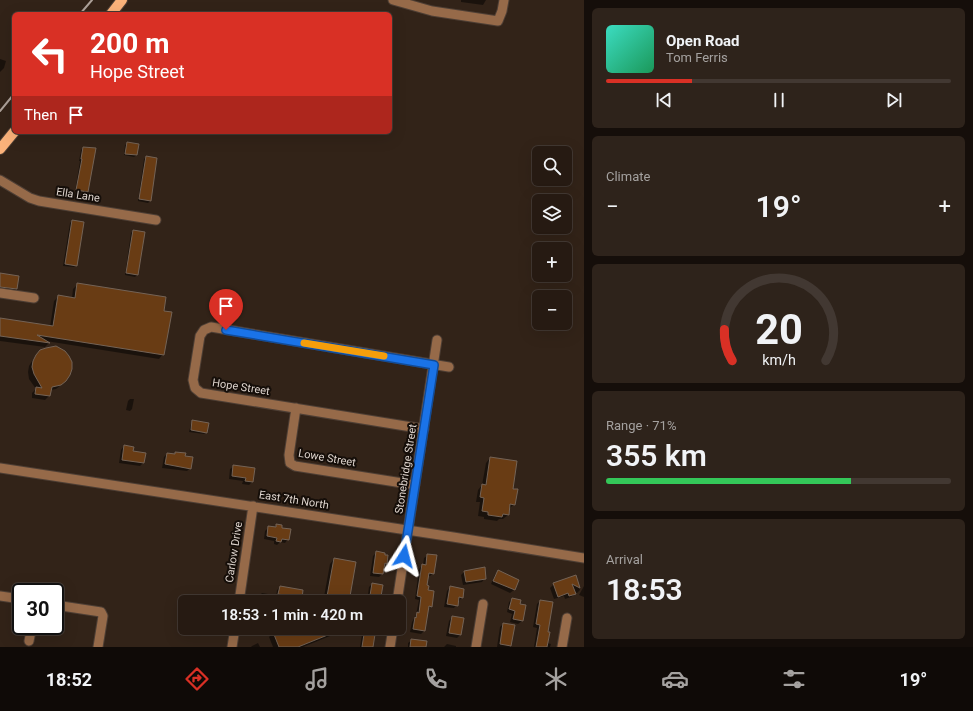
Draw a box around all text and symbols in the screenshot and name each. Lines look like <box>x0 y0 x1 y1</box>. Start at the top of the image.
text: 200 m <box>90 27 169 60</box>
icon: left <box>24 28 76 80</box>
text: Open Road <box>666 32 740 50</box>
text: Tom Ferris <box>666 50 728 65</box>
text: Hope Street <box>90 61 185 82</box>
icon: previous <box>653 89 675 111</box>
icon: pause <box>768 89 790 111</box>
icon: next <box>883 89 905 111</box>
icon: arrive <box>65 104 87 126</box>
text: Then <box>24 106 57 124</box>
map controls <box>532 146 572 330</box>
button: search <box>532 146 572 186</box>
text: Climate <box>606 169 650 184</box>
street label: Ella Lane <box>55 185 101 205</box>
text: 19° <box>756 189 801 224</box>
button: layers <box>532 194 572 234</box>
text: − <box>606 194 619 219</box>
text: + <box>939 194 951 219</box>
button: + <box>532 242 572 282</box>
pin <box>209 289 243 330</box>
button: − <box>532 290 572 330</box>
icon: arrive <box>215 295 237 317</box>
text: 20 <box>755 305 802 354</box>
text: km/h <box>762 352 795 368</box>
street label: Hope Street <box>211 376 271 398</box>
text: Range · 71% <box>606 418 676 433</box>
street label: Stonebridge Street <box>392 423 420 515</box>
text: 355 km <box>606 438 707 473</box>
street label: Lowe Street <box>297 447 357 470</box>
street label: East 7th North <box>258 488 330 512</box>
street label: Carlow Drive <box>223 520 245 583</box>
position arrow <box>383 535 425 577</box>
text: Arrival <box>606 552 643 567</box>
text: 18:53 <box>606 572 683 607</box>
speed limit sign: 30 <box>12 583 64 635</box>
text: 18:53 · 1 min · 420 m <box>221 606 363 624</box>
icon: directions <box>183 665 211 693</box>
icon: music <box>303 665 331 693</box>
icon: phone <box>422 665 450 693</box>
icon: climate <box>542 665 570 693</box>
icon: car <box>661 665 689 693</box>
icon: filters <box>780 665 808 693</box>
text: 18:52 <box>46 669 92 690</box>
text: 19° <box>900 669 927 690</box>

